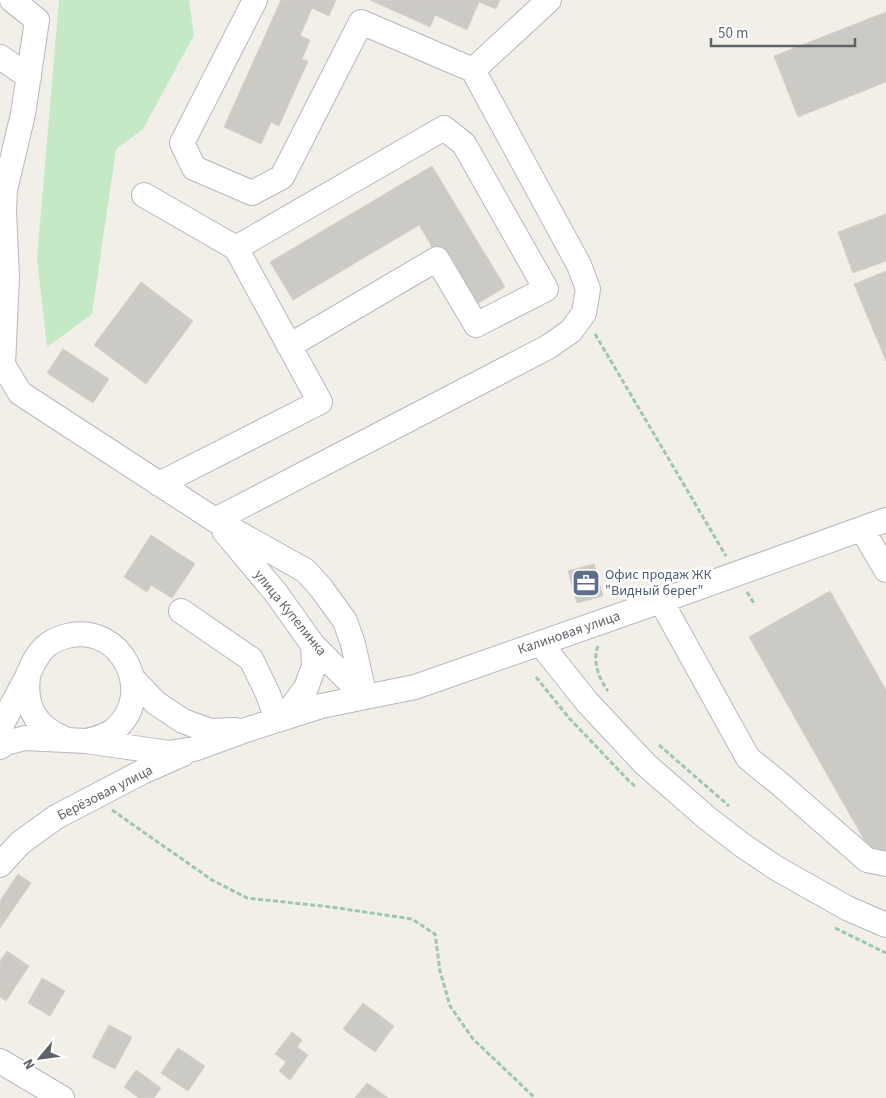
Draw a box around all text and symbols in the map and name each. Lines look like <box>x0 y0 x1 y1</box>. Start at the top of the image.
scale bar <box>711 15 855 47</box>
text: 50 m <box>718 23 748 44</box>
place label: Офис продаж ЖК "Видный берег" <box>605 565 712 601</box>
street label: улица Купелинка <box>249 566 331 660</box>
office icon: Офис продаж ЖК "Видный берег" <box>571 568 601 598</box>
street label: Калиновая улица <box>515 606 623 660</box>
street label: Берёзовая улица <box>54 760 156 826</box>
north arrow <box>15 1033 65 1083</box>
text: N <box>19 1055 41 1073</box>

